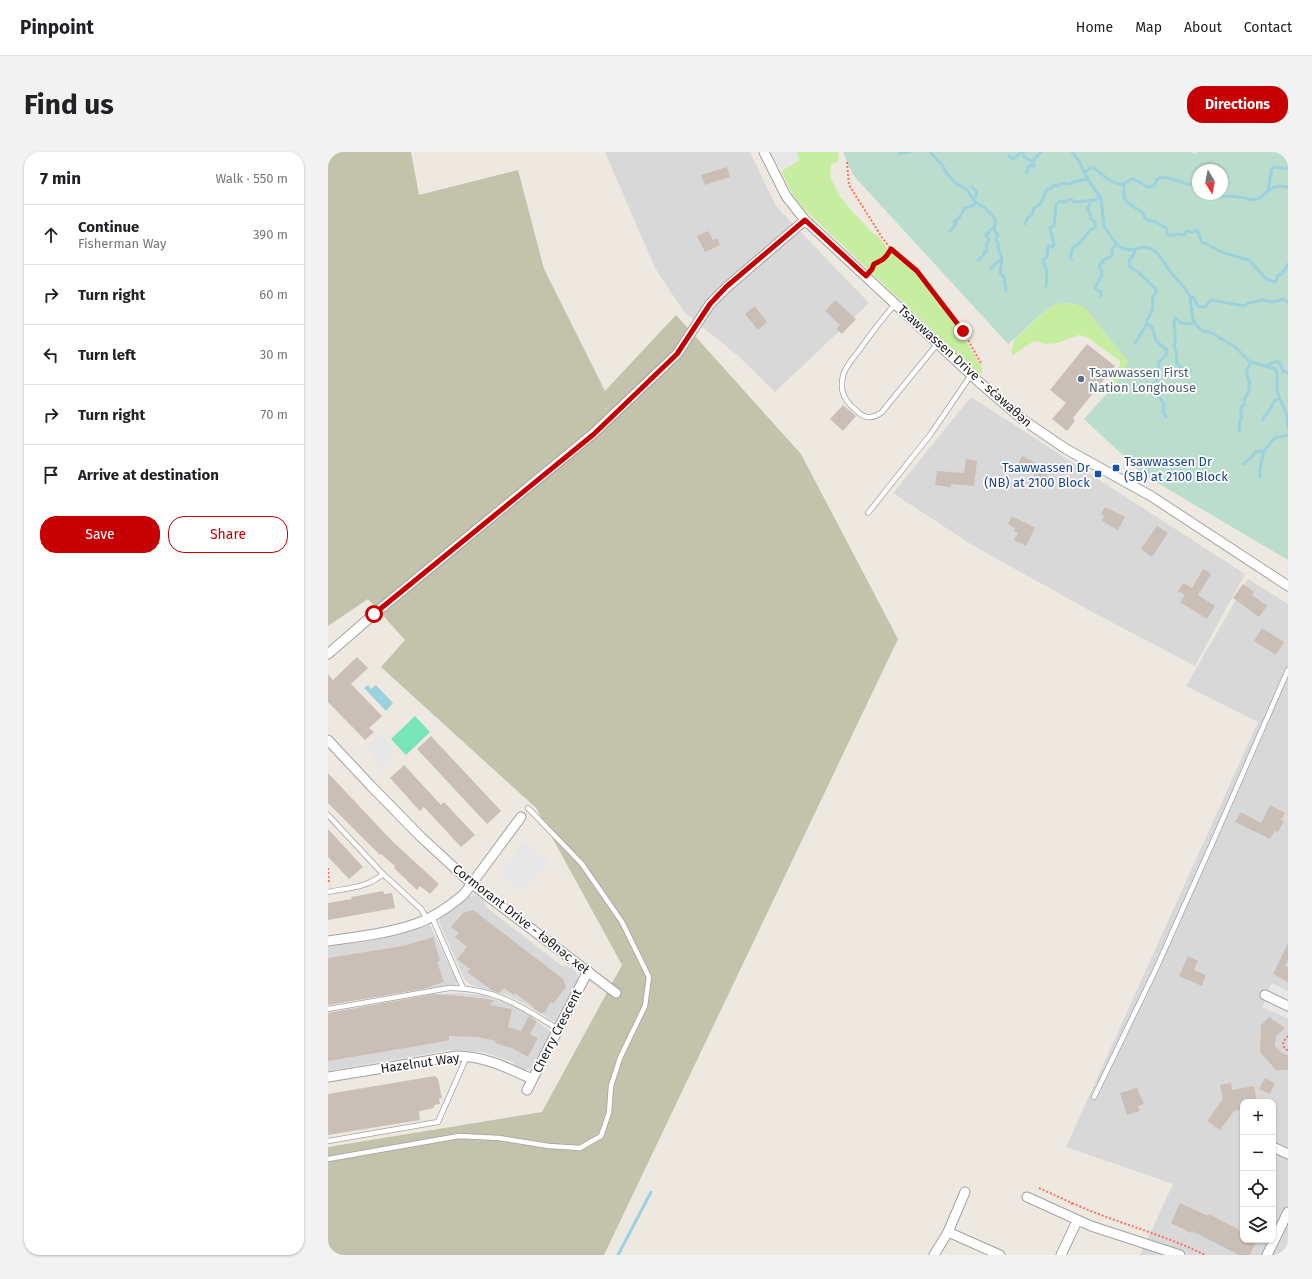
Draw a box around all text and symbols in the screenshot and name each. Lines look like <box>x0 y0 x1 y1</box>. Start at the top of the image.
text: Pinpoint <box>20 16 94 39</box>
text: Home <box>1076 19 1113 36</box>
text: Map <box>1135 19 1162 36</box>
text: About <box>1184 19 1222 36</box>
text: Contact <box>1244 19 1292 36</box>
button: Directions <box>1187 86 1288 123</box>
text: Find us <box>24 88 114 121</box>
north arrow <box>1192 164 1228 200</box>
text: 7 min <box>40 168 81 189</box>
text: Walk · 550 m <box>215 171 288 186</box>
text: Continue <box>78 218 139 236</box>
icon: ahead <box>40 224 62 246</box>
text: 390 m <box>253 227 288 242</box>
text: Fisherman Way <box>78 236 166 251</box>
icon: right <box>40 284 62 306</box>
text: Turn right <box>78 286 145 304</box>
text: 60 m <box>259 287 288 302</box>
street label: Tsawwassen Drive - sc̓əwaθən <box>895 302 1035 430</box>
route end <box>954 322 972 340</box>
icon: left <box>40 344 62 366</box>
text: Turn left <box>78 346 136 364</box>
text: 30 m <box>260 347 288 362</box>
place label: Tsawwassen First Nation Longhouse <box>1089 365 1196 395</box>
marker: Tsawwassen First Nation Longhouse <box>1076 374 1086 384</box>
icon: right <box>40 404 62 426</box>
text: Turn right <box>78 406 145 424</box>
text: 70 m <box>261 407 288 422</box>
place label: Tsawwassen Dr (SB) at 2100 Block <box>1124 454 1228 484</box>
place label: Tsawwassen Dr (NB) at 2100 Block <box>984 460 1090 490</box>
marker: Tsawwassen Dr (SB) at 2100 Block <box>1111 463 1121 473</box>
icon: arrive <box>40 464 62 486</box>
text: Arrive at destination <box>78 466 219 484</box>
marker: Tsawwassen Dr (NB) at 2100 Block <box>1093 469 1103 479</box>
button: Save <box>40 516 160 553</box>
button: Share <box>168 516 288 553</box>
route start <box>365 605 383 623</box>
street label: Cormorant Drive - łəθnəc xeł <box>450 861 593 977</box>
street label: Cherry Crescent <box>529 986 585 1075</box>
street label: Hazelnut Way <box>380 1050 461 1076</box>
map controls <box>1240 1099 1276 1243</box>
button: + <box>1240 1099 1276 1135</box>
button: − <box>1240 1135 1276 1171</box>
button: locate <box>1240 1171 1276 1207</box>
button: layers <box>1240 1207 1276 1243</box>

